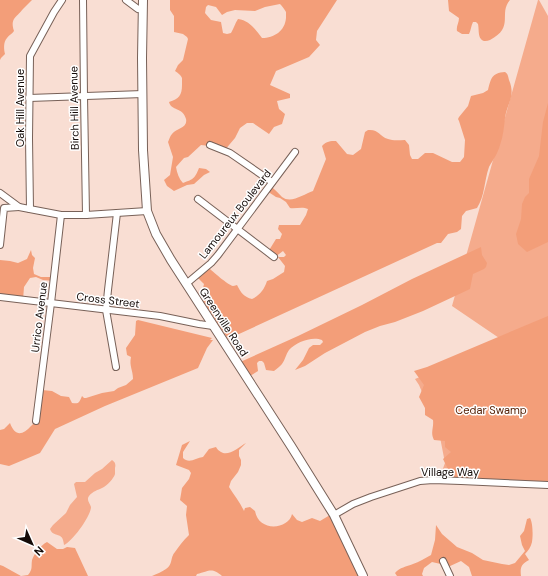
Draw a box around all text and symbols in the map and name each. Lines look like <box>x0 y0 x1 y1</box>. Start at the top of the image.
street label: Birch Hill Avenue <box>66 66 82 150</box>
street label: Oak Hill Avenue <box>13 69 27 147</box>
street label: Lamoureux Boulevard <box>196 167 274 261</box>
street label: Urrico Avenue <box>28 281 50 353</box>
street label: Greenville Road <box>197 285 251 359</box>
street label: Cross Street <box>76 289 140 311</box>
park label: Cedar Swamp <box>455 403 527 417</box>
street label: Village Way <box>421 465 479 479</box>
north arrow <box>12 524 52 564</box>
text: N <box>31 543 47 559</box>

